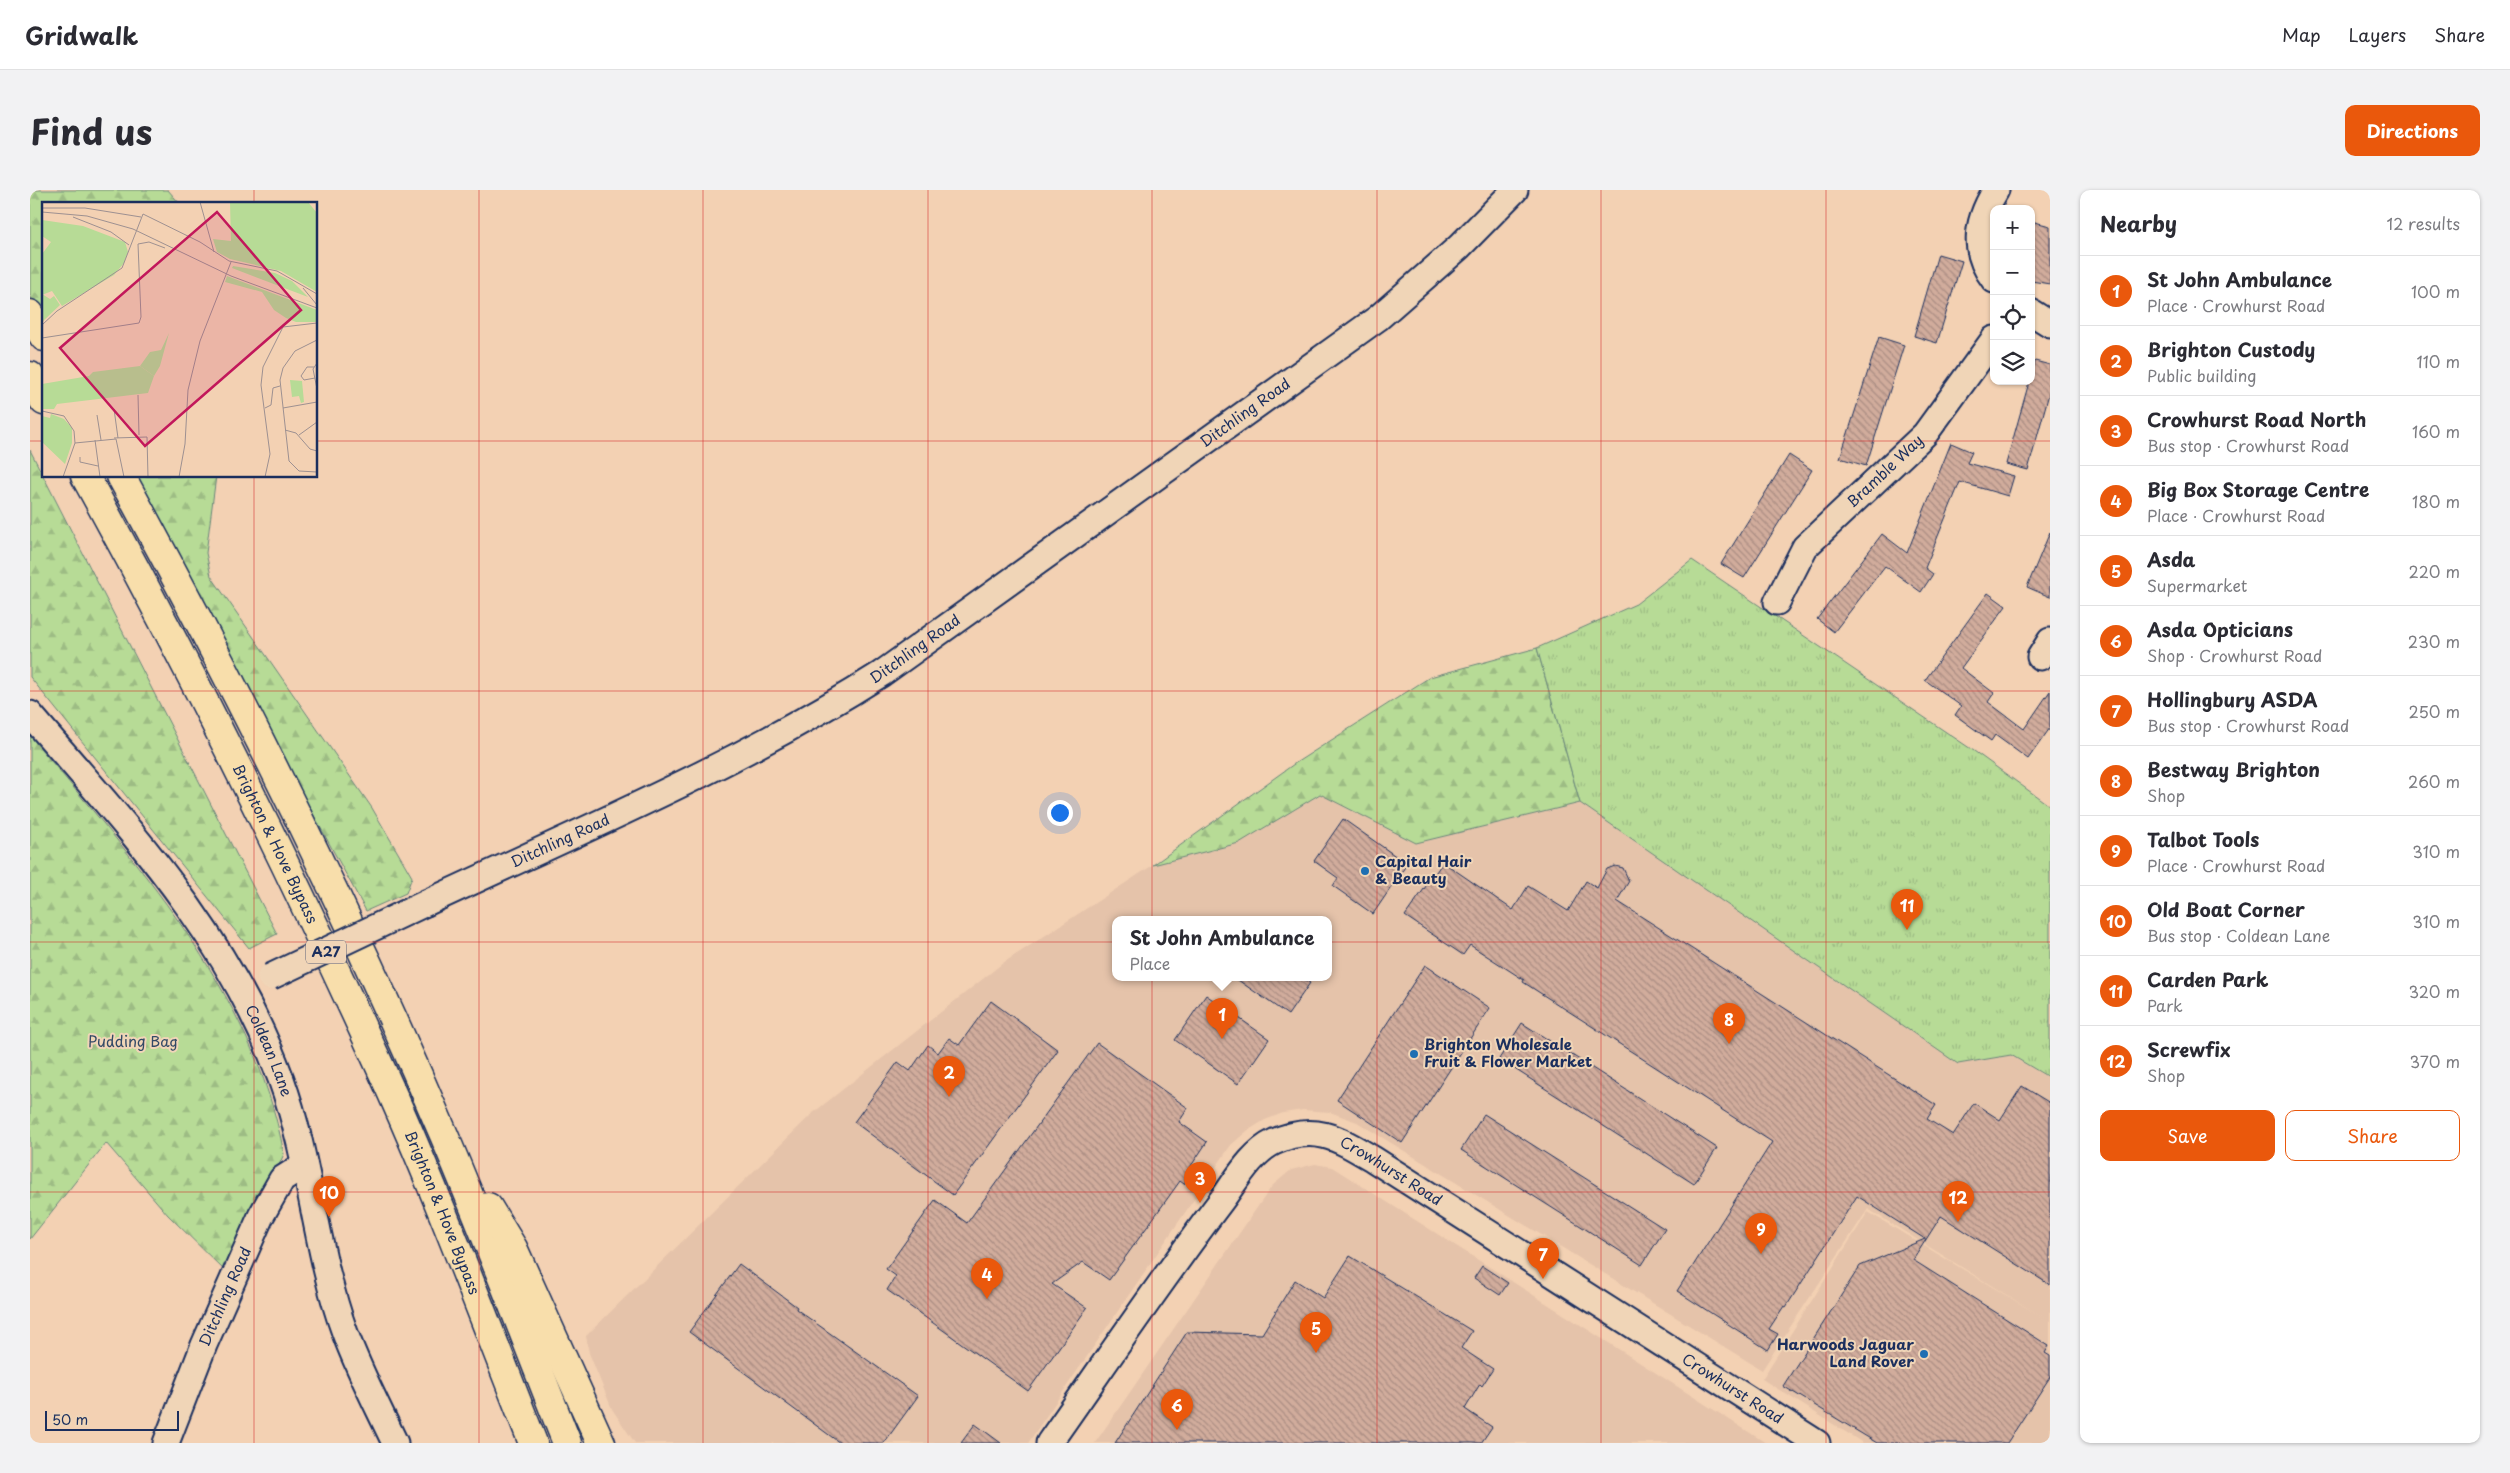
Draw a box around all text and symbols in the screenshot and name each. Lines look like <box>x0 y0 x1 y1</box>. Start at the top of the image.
text: Gridwalk <box>25 17 138 53</box>
text: Map <box>2282 21 2321 48</box>
text: Layers <box>2349 21 2406 48</box>
text: Share <box>2434 21 2485 48</box>
text: Find us <box>30 104 152 157</box>
button: Directions <box>2345 105 2480 156</box>
inset map <box>42 202 318 478</box>
map controls <box>1990 205 2035 385</box>
button: + <box>1990 205 2035 250</box>
text: Nearby <box>2100 207 2177 239</box>
text: 12 results <box>2387 211 2460 235</box>
button: − <box>1990 250 2035 295</box>
text: St John Ambulance <box>2147 265 2332 293</box>
text: 1 <box>2112 279 2120 303</box>
text: 100 m <box>2411 279 2460 303</box>
text: Place · Crowhurst Road <box>2147 293 2325 317</box>
button: locate <box>1990 295 2035 340</box>
text: Brighton Custody <box>2147 335 2315 363</box>
button: layers <box>1990 340 2035 385</box>
text: 2 <box>2110 349 2122 373</box>
text: 110 m <box>2417 349 2460 373</box>
text: Public building <box>2147 363 2257 387</box>
street label: Ditchling Road <box>1194 371 1295 452</box>
text: Crowhurst Road North <box>2147 405 2366 433</box>
text: 3 <box>2111 419 2121 443</box>
text: 160 m <box>2412 419 2460 443</box>
street label: Bramble Way <box>1841 428 1928 512</box>
text: Bus stop · Crowhurst Road <box>2147 433 2349 457</box>
text: Big Box Storage Centre <box>2147 475 2369 503</box>
text: 4 <box>2111 489 2121 513</box>
text: 180 m <box>2412 489 2460 513</box>
text: Place · Crowhurst Road <box>2147 503 2325 527</box>
text: Asda <box>2147 545 2196 573</box>
text: 5 <box>2111 559 2121 583</box>
text: 220 m <box>2409 559 2460 583</box>
text: Supermarket <box>2147 573 2247 597</box>
street label: Ditchling Road <box>865 608 964 688</box>
text: Asda Opticians <box>2147 615 2293 643</box>
text: 6 <box>2110 629 2122 653</box>
text: 230 m <box>2408 629 2460 653</box>
text: Shop · Crowhurst Road <box>2147 643 2322 667</box>
text: Hollingbury ASDA <box>2147 685 2318 713</box>
text: 7 <box>2111 699 2121 723</box>
text: 250 m <box>2409 699 2460 723</box>
text: Bus stop · Crowhurst Road <box>2147 713 2349 737</box>
text: Bestway Brighton <box>2147 755 2320 783</box>
street label: Brighton & Hove Bypass <box>228 759 325 927</box>
text: 8 <box>2111 769 2121 793</box>
text: 260 m <box>2408 769 2460 793</box>
text: Shop <box>2147 783 2185 807</box>
your location <box>1047 800 1073 826</box>
street label: Ditchling Road <box>507 807 613 872</box>
text: Talbot Tools <box>2147 825 2259 853</box>
text: 9 <box>2111 839 2121 863</box>
text: 310 m <box>2412 839 2460 863</box>
place label: Capital Hair & Beauty <box>1375 849 1472 889</box>
text: Place · Crowhurst Road <box>2147 853 2325 877</box>
marker: Capital Hair & Beauty <box>1359 865 1371 877</box>
pin: 11 <box>1891 889 1923 930</box>
text: Old Boat Corner <box>2147 895 2305 923</box>
text: 10 <box>2106 909 2126 933</box>
text: 310 m <box>2412 909 2460 933</box>
popup <box>1112 916 1332 981</box>
text: St John Ambulance <box>1129 923 1315 951</box>
text: Bus stop · Coldean Lane <box>2147 923 2330 947</box>
road number: A27 <box>306 940 346 964</box>
text: Place <box>1129 951 1170 975</box>
text: Carden Park <box>2147 965 2268 993</box>
text: 11 <box>2109 979 2123 1003</box>
text: 320 m <box>2409 979 2460 1003</box>
text: Park <box>2147 993 2183 1017</box>
pin: 1 <box>1206 998 1238 1039</box>
street label: Coldean Lane <box>240 1000 299 1099</box>
pin: 8 <box>1713 1003 1745 1044</box>
park label: Pudding Bag <box>88 1029 178 1052</box>
place label: Brighton Wholesale Fruit & Flower Market <box>1424 1032 1592 1072</box>
text: Screwfix <box>2147 1035 2230 1063</box>
marker: Brighton Wholesale Fruit & Flower Market <box>1408 1048 1420 1060</box>
text: 12 <box>2107 1049 2125 1073</box>
text: 370 m <box>2410 1049 2460 1073</box>
pin: 2 <box>933 1056 965 1097</box>
text: Shop <box>2147 1063 2185 1087</box>
button: Save <box>2100 1110 2275 1161</box>
button: Share <box>2285 1110 2460 1161</box>
street label: Brighton & Hove Bypass <box>400 1126 487 1298</box>
street label: Crowhurst Road <box>1337 1130 1447 1211</box>
pin: 3 <box>1184 1162 1216 1203</box>
pin: 10 <box>313 1176 345 1217</box>
pin: 12 <box>1942 1181 1974 1222</box>
pin: 9 <box>1745 1213 1777 1254</box>
pin: 7 <box>1527 1238 1559 1279</box>
street label: Ditchling Road <box>192 1243 256 1349</box>
pin: 4 <box>971 1258 1003 1299</box>
pin: 5 <box>1300 1312 1332 1353</box>
place label: Harwoods Jaguar Land Rover <box>1777 1332 1914 1372</box>
street label: Crowhurst Road <box>1678 1347 1789 1429</box>
marker: Harwoods Jaguar Land Rover <box>1918 1348 1930 1360</box>
pin: 6 <box>1161 1389 1193 1430</box>
scale bar <box>45 1408 179 1431</box>
text: 50 m <box>52 1409 88 1430</box>

